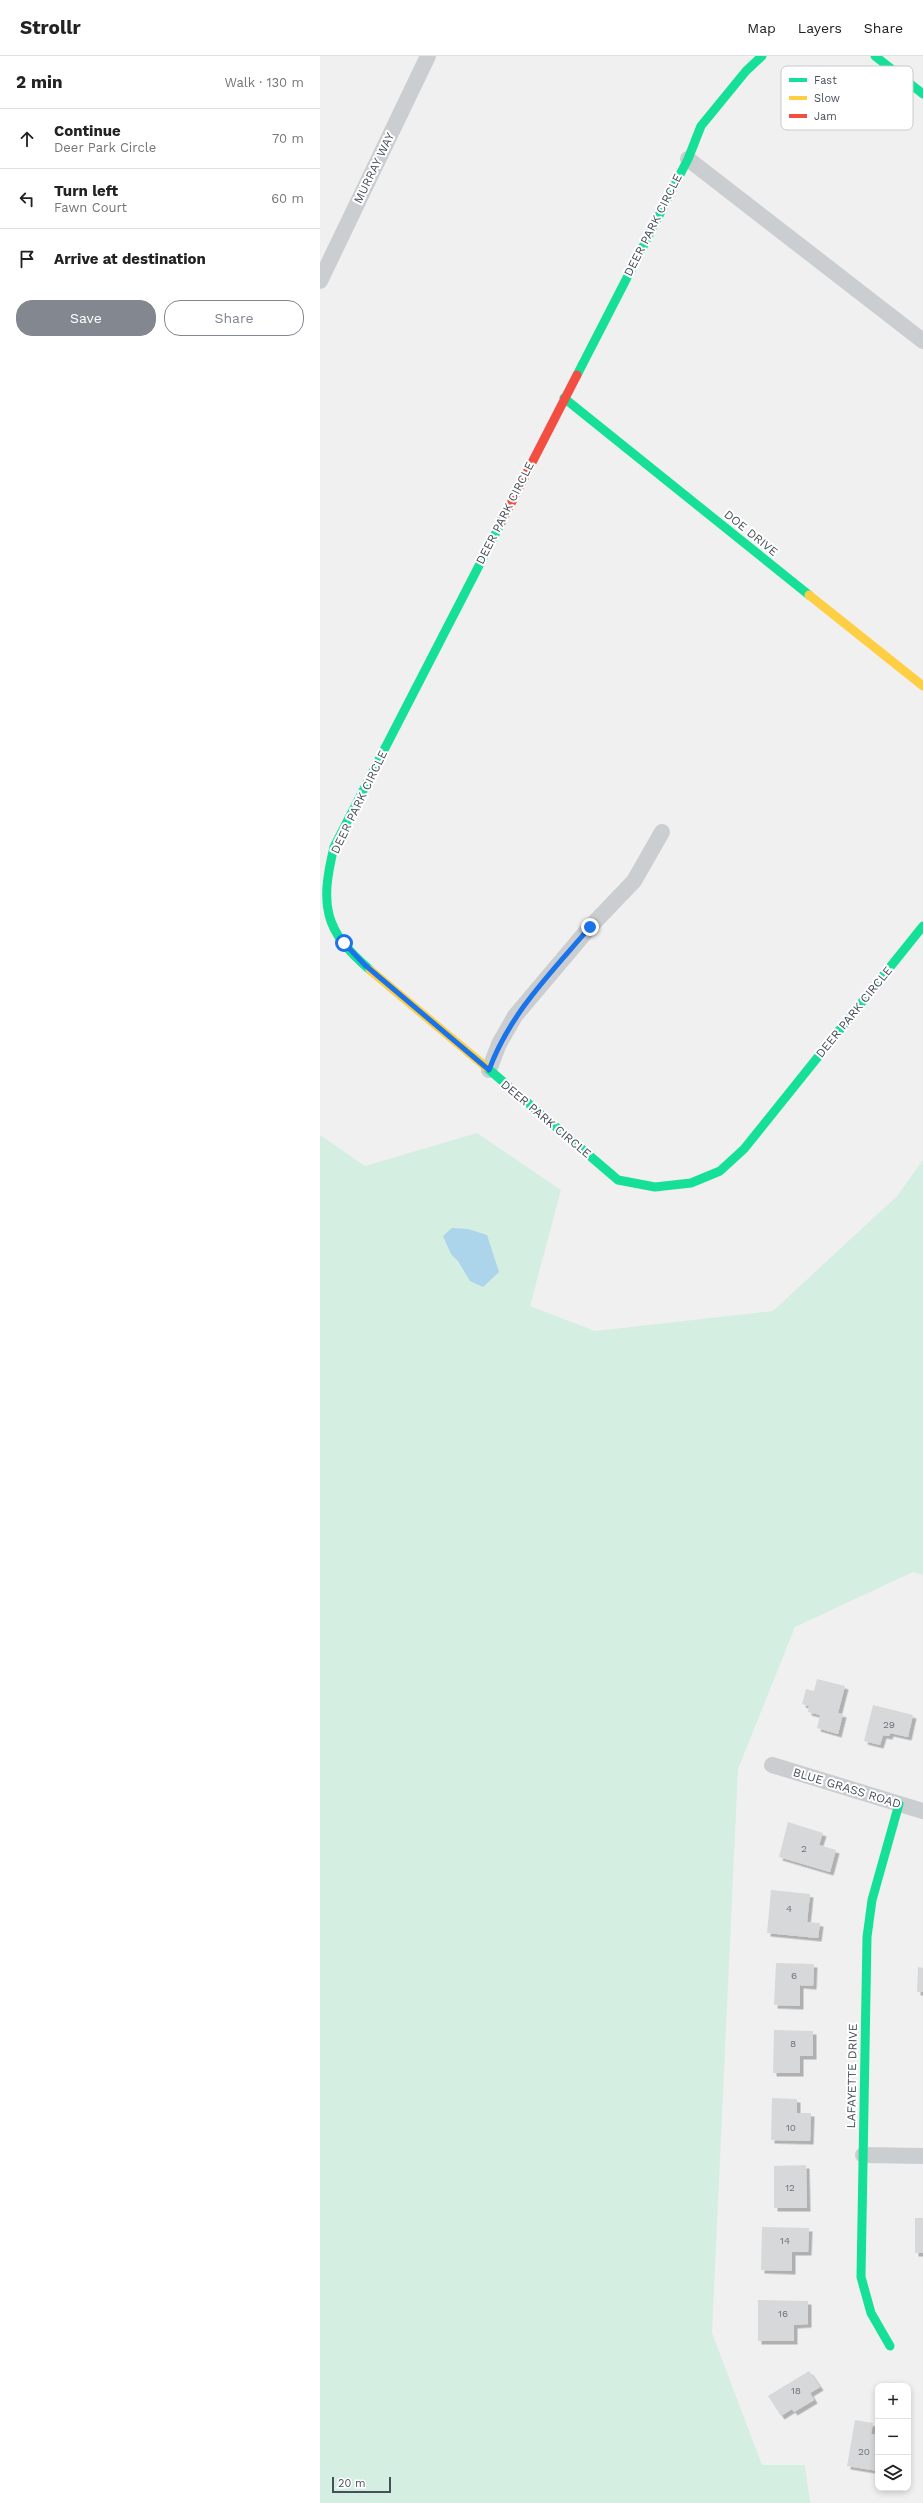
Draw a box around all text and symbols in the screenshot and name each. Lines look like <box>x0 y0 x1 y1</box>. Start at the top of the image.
text: Strollr <box>20 16 81 39</box>
text: Map <box>747 20 776 36</box>
text: Layers <box>798 20 842 36</box>
text: Share <box>864 20 903 36</box>
legend <box>781 66 913 130</box>
text: 2 min <box>16 72 62 92</box>
text: Fast <box>814 74 837 87</box>
text: Walk · 130 m <box>225 75 304 90</box>
text: Slow <box>814 92 840 105</box>
text: Jam <box>814 110 837 123</box>
text: Continue <box>54 122 121 140</box>
icon: ahead <box>16 128 38 150</box>
street label: MURRAY WAY <box>351 130 397 206</box>
text: 70 m <box>272 131 304 146</box>
text: Deer Park Circle <box>54 140 156 155</box>
street label: DEER PARK CIRCLE <box>621 171 685 279</box>
text: Turn left <box>54 182 118 200</box>
icon: left <box>16 188 38 210</box>
text: 60 m <box>271 191 304 206</box>
text: Fawn Court <box>54 200 127 215</box>
icon: arrive <box>16 248 38 270</box>
text: Arrive at destination <box>54 250 206 268</box>
button: Save <box>16 300 156 336</box>
button: Share <box>164 300 304 336</box>
street label: DEER PARK CIRCLE <box>473 459 537 567</box>
street label: DOE DRIVE <box>721 507 781 559</box>
street label: DEER PARK CIRCLE <box>328 748 390 856</box>
route end <box>581 918 599 936</box>
route start <box>335 934 353 952</box>
street label: DEER PARK CIRCLE <box>813 963 895 1060</box>
street label: DEER PARK CIRCLE <box>498 1077 594 1161</box>
house number: 29 <box>883 1719 895 1730</box>
street label: BLUE GRASS ROAD <box>791 1765 903 1811</box>
house number: 2 <box>801 1843 807 1854</box>
house number: 4 <box>786 1903 792 1914</box>
house number: 6 <box>791 1970 797 1981</box>
street label: LAFAYETTE DRIVE <box>844 2023 860 2129</box>
house number: 8 <box>790 2038 796 2049</box>
house number: 10 <box>786 2122 796 2133</box>
house number: 12 <box>785 2182 795 2193</box>
house number: 14 <box>780 2235 790 2246</box>
house number: 16 <box>778 2308 788 2319</box>
map controls <box>875 2383 911 2491</box>
button: + <box>875 2383 911 2419</box>
house number: 18 <box>791 2385 801 2396</box>
button: − <box>875 2419 911 2455</box>
house number: 20 <box>858 2446 870 2457</box>
button: layers <box>875 2455 911 2491</box>
scale bar <box>332 2475 391 2494</box>
text: 20 m <box>338 2477 366 2490</box>

